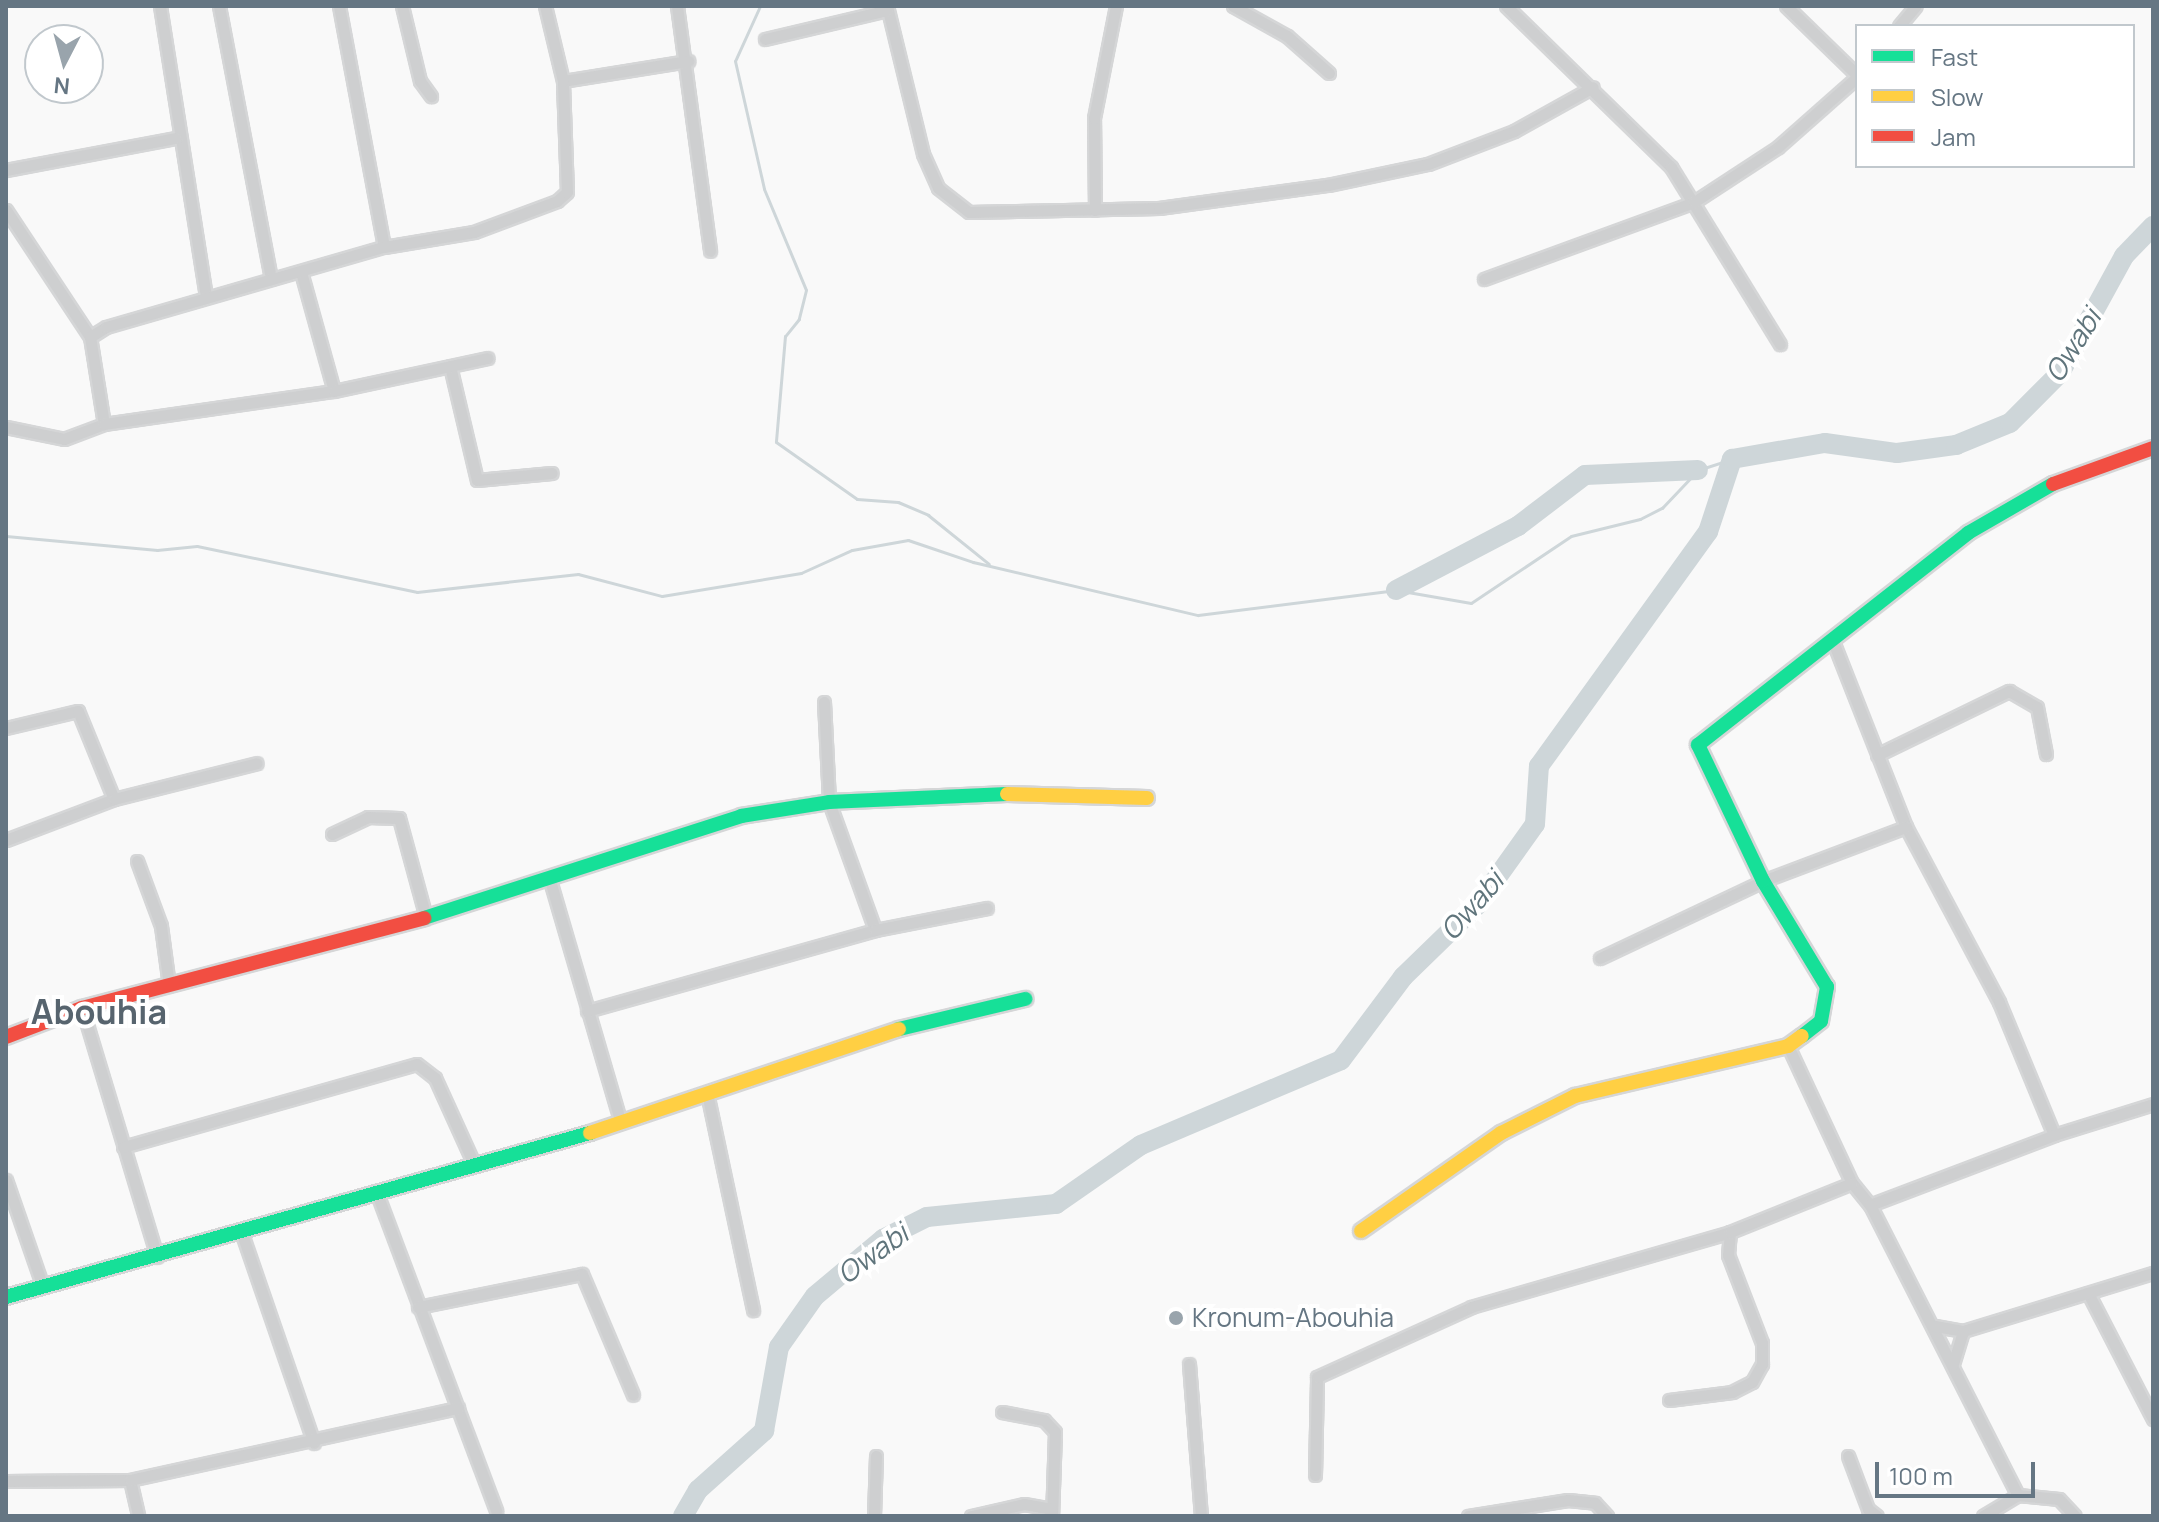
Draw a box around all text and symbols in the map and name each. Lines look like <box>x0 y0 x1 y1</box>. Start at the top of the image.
north arrow <box>24 24 104 104</box>
legend <box>1855 24 2135 168</box>
text: Fast <box>1931 40 1978 73</box>
text: N <box>52 70 71 102</box>
text: Slow <box>1931 80 1984 113</box>
text: Jam <box>1931 120 1976 153</box>
water label: Owabi <box>2037 302 2107 388</box>
water label: Owabi <box>1432 864 1510 946</box>
district label: Abouhia <box>31 992 167 1032</box>
water label: Owabi <box>830 1216 914 1290</box>
place label: Kronum-Abouhia <box>1192 1302 1394 1334</box>
marker: Kronum-Abouhia <box>1167 1309 1185 1327</box>
scale bar <box>1879 1446 2039 1496</box>
text: 100 m <box>1889 1459 1953 1492</box>

